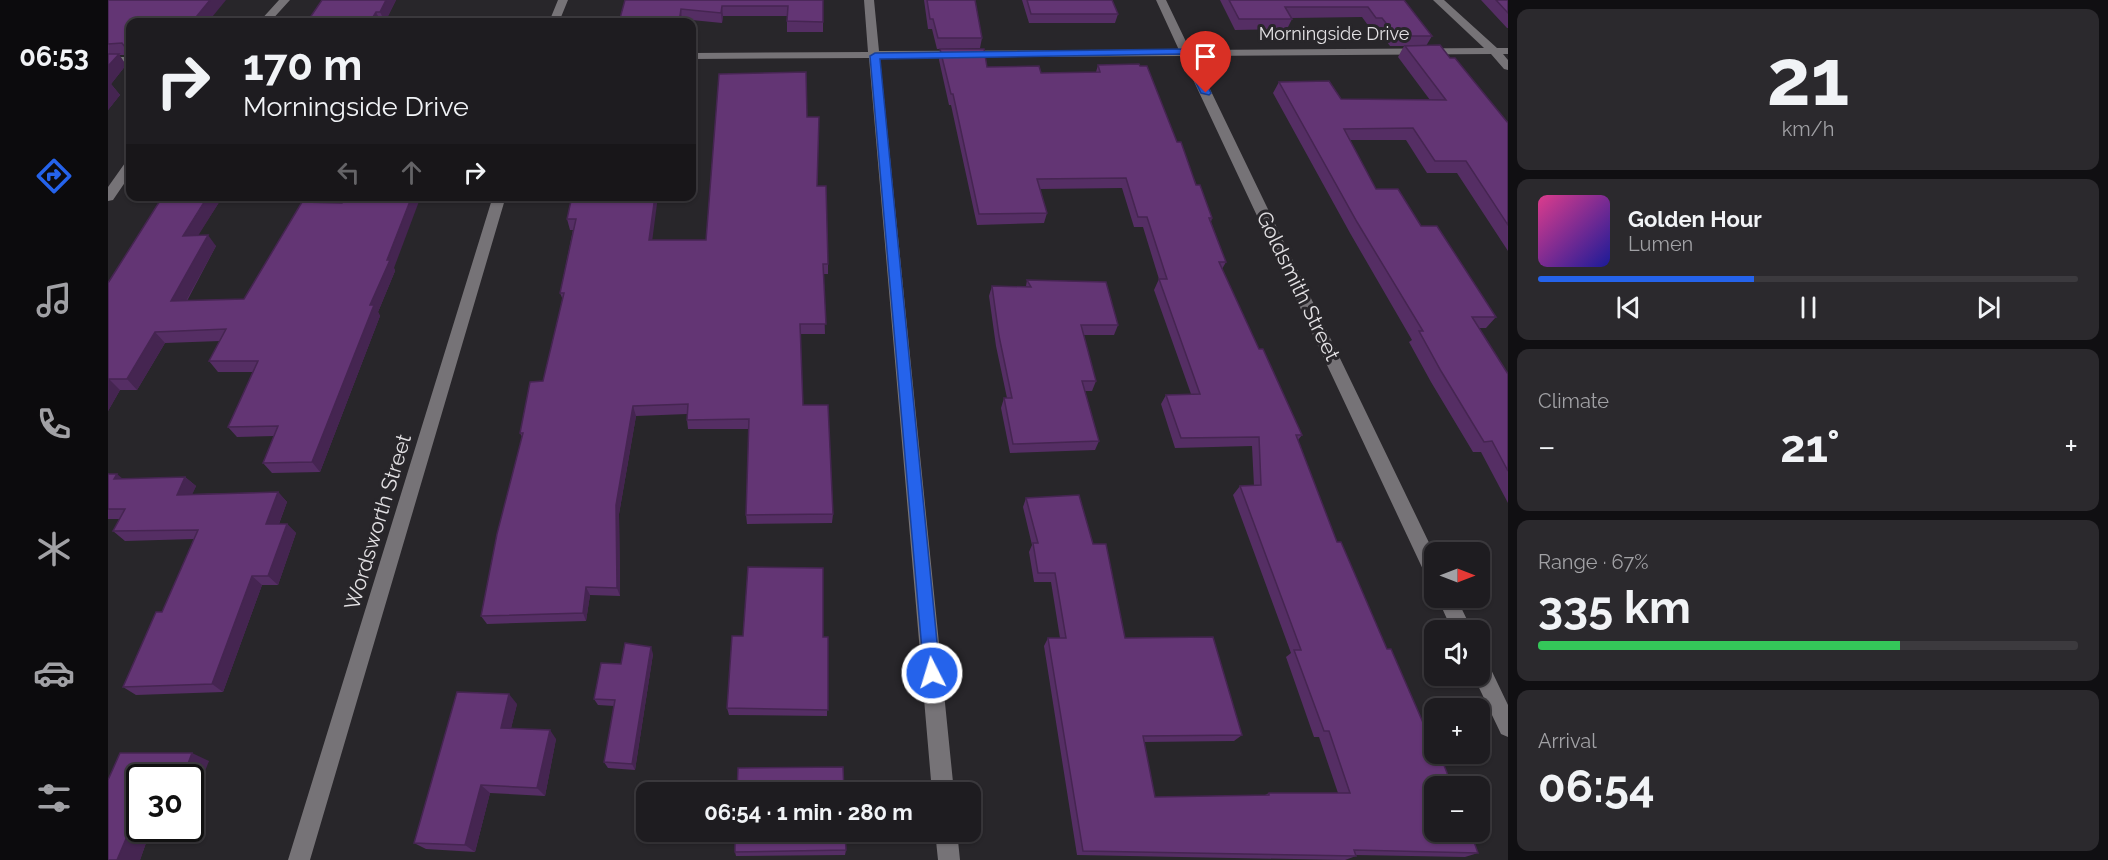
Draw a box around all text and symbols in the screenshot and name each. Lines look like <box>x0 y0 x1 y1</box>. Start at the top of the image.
street label: Morningside Drive <box>1259 23 1410 44</box>
pin <box>1180 31 1231 93</box>
text: 21 <box>1767 32 1849 123</box>
icon: arrive <box>1189 40 1222 73</box>
text: 06:53 <box>19 41 89 72</box>
text: 170 m <box>243 41 362 90</box>
icon: right <box>144 42 222 120</box>
text: Morningside Drive <box>243 91 469 122</box>
text: km/h <box>1782 117 1834 141</box>
icon: directions <box>33 155 75 197</box>
icon: left <box>332 156 365 189</box>
icon: ahead <box>395 156 428 189</box>
icon: right <box>458 156 491 189</box>
text: Golden Hour <box>1628 206 1762 232</box>
street label: Goldsmith Street <box>1251 207 1345 365</box>
text: Lumen <box>1628 232 1693 256</box>
icon: music <box>33 279 75 321</box>
icon: previous <box>1612 291 1645 324</box>
icon: pause <box>1792 291 1825 324</box>
icon: next <box>1972 291 2005 324</box>
text: Climate <box>1538 389 1609 413</box>
icon: phone <box>33 403 75 445</box>
text: 21° <box>1780 420 1840 473</box>
text: − <box>1538 427 1556 466</box>
text: + <box>2064 427 2078 466</box>
street label: Wordsworth Street <box>339 431 416 613</box>
icon: climate <box>33 528 75 570</box>
north arrow <box>1424 542 1490 608</box>
map controls <box>1424 542 1490 842</box>
text: Range · 67% <box>1538 550 1649 574</box>
text: 335 km <box>1538 581 1691 634</box>
button: sound <box>1424 620 1490 686</box>
position arrow <box>900 641 964 705</box>
icon: car <box>33 652 75 694</box>
button: + <box>1424 698 1490 764</box>
text: Arrival <box>1538 729 1597 753</box>
text: 06:54 <box>1538 760 1655 813</box>
speed limit sign: 30 <box>126 764 204 842</box>
button: − <box>1424 776 1490 842</box>
icon: filters <box>33 777 75 819</box>
text: 06:54 · 1 min · 280 m <box>704 799 913 825</box>

